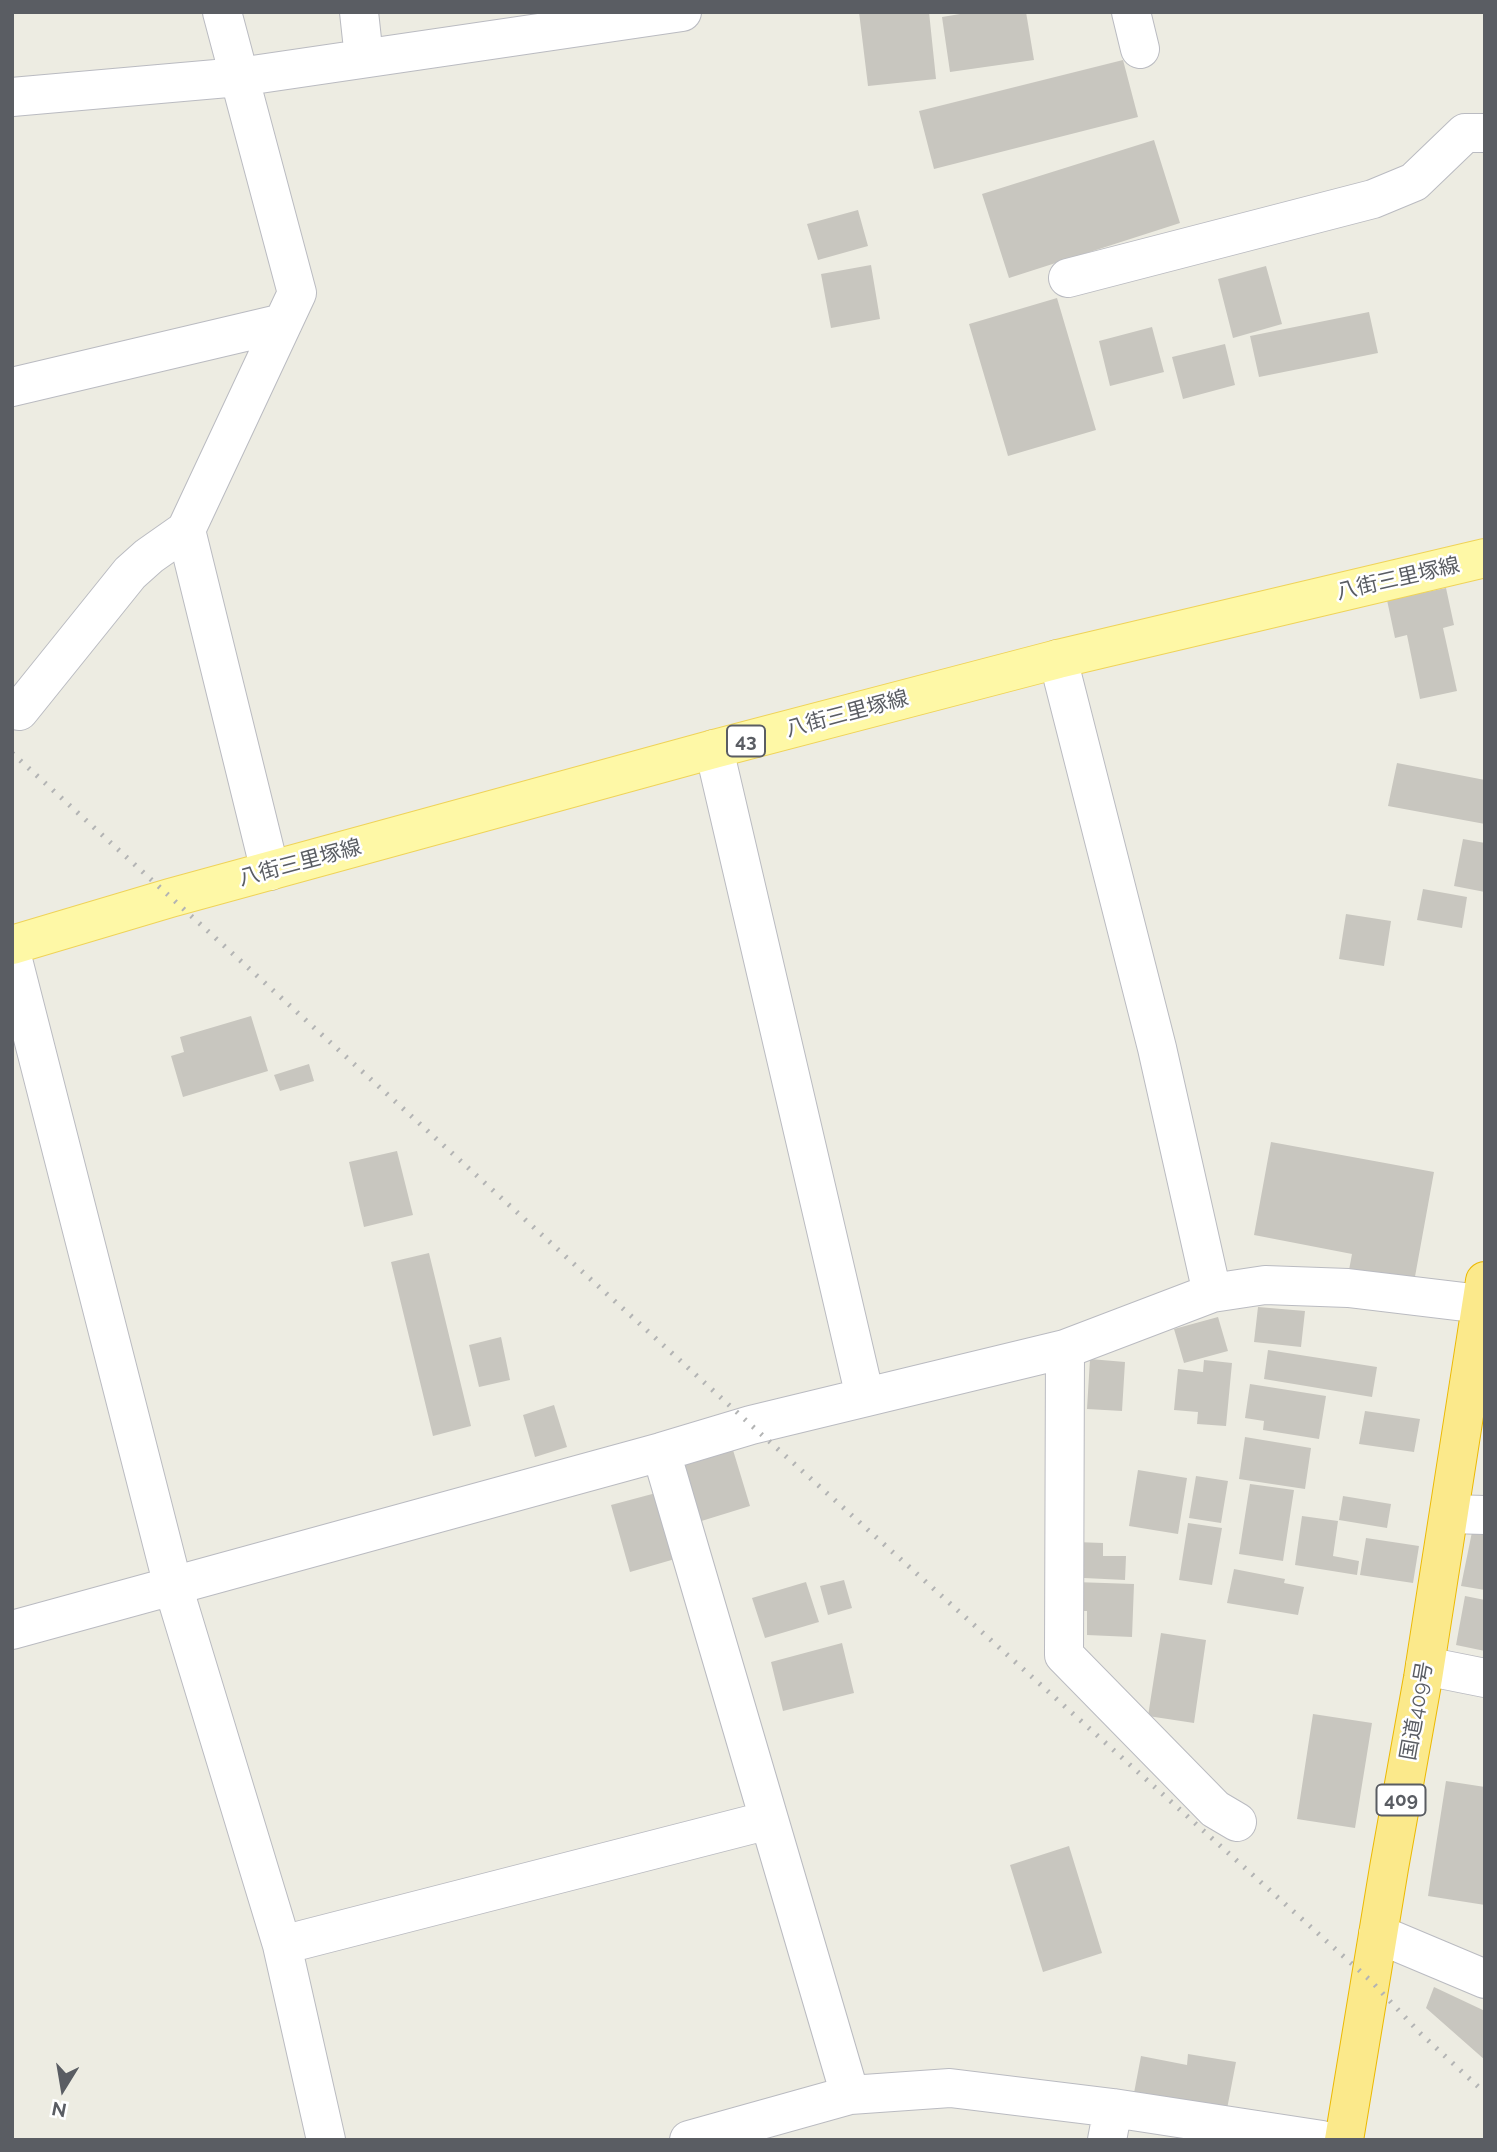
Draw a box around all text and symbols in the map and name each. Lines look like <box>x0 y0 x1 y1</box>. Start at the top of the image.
street label: 八街三里塚線 <box>1334 553 1462 605</box>
street label: 八街三里塚線 <box>783 686 911 742</box>
road number: 43 <box>727 726 765 756</box>
street label: 八街三里塚線 <box>236 835 364 891</box>
street label: 国道409号 <box>1396 1660 1438 1762</box>
road number: 409 <box>1376 1784 1426 1816</box>
north arrow <box>28 2054 98 2124</box>
text: N <box>50 2097 68 2122</box>

